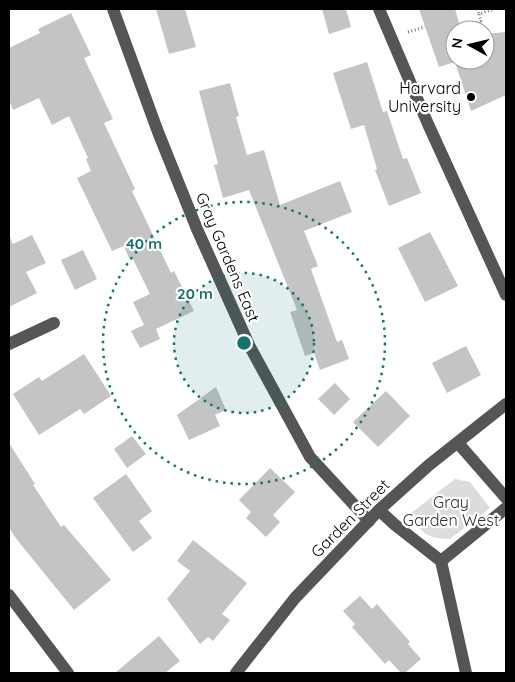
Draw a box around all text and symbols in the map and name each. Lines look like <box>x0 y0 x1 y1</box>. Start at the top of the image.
north arrow <box>445 20 495 70</box>
text: N <box>447 37 467 50</box>
place label: Harvard University <box>388 78 461 116</box>
marker: Harvard University <box>465 91 477 103</box>
street label: Gray Gardens East <box>192 189 264 325</box>
text: 40 m <box>126 234 162 253</box>
text: 20 m <box>177 284 213 303</box>
centre of rings <box>235 334 253 352</box>
street label: Garden Street <box>307 475 393 561</box>
park label: Gray Garden West <box>403 492 499 530</box>

